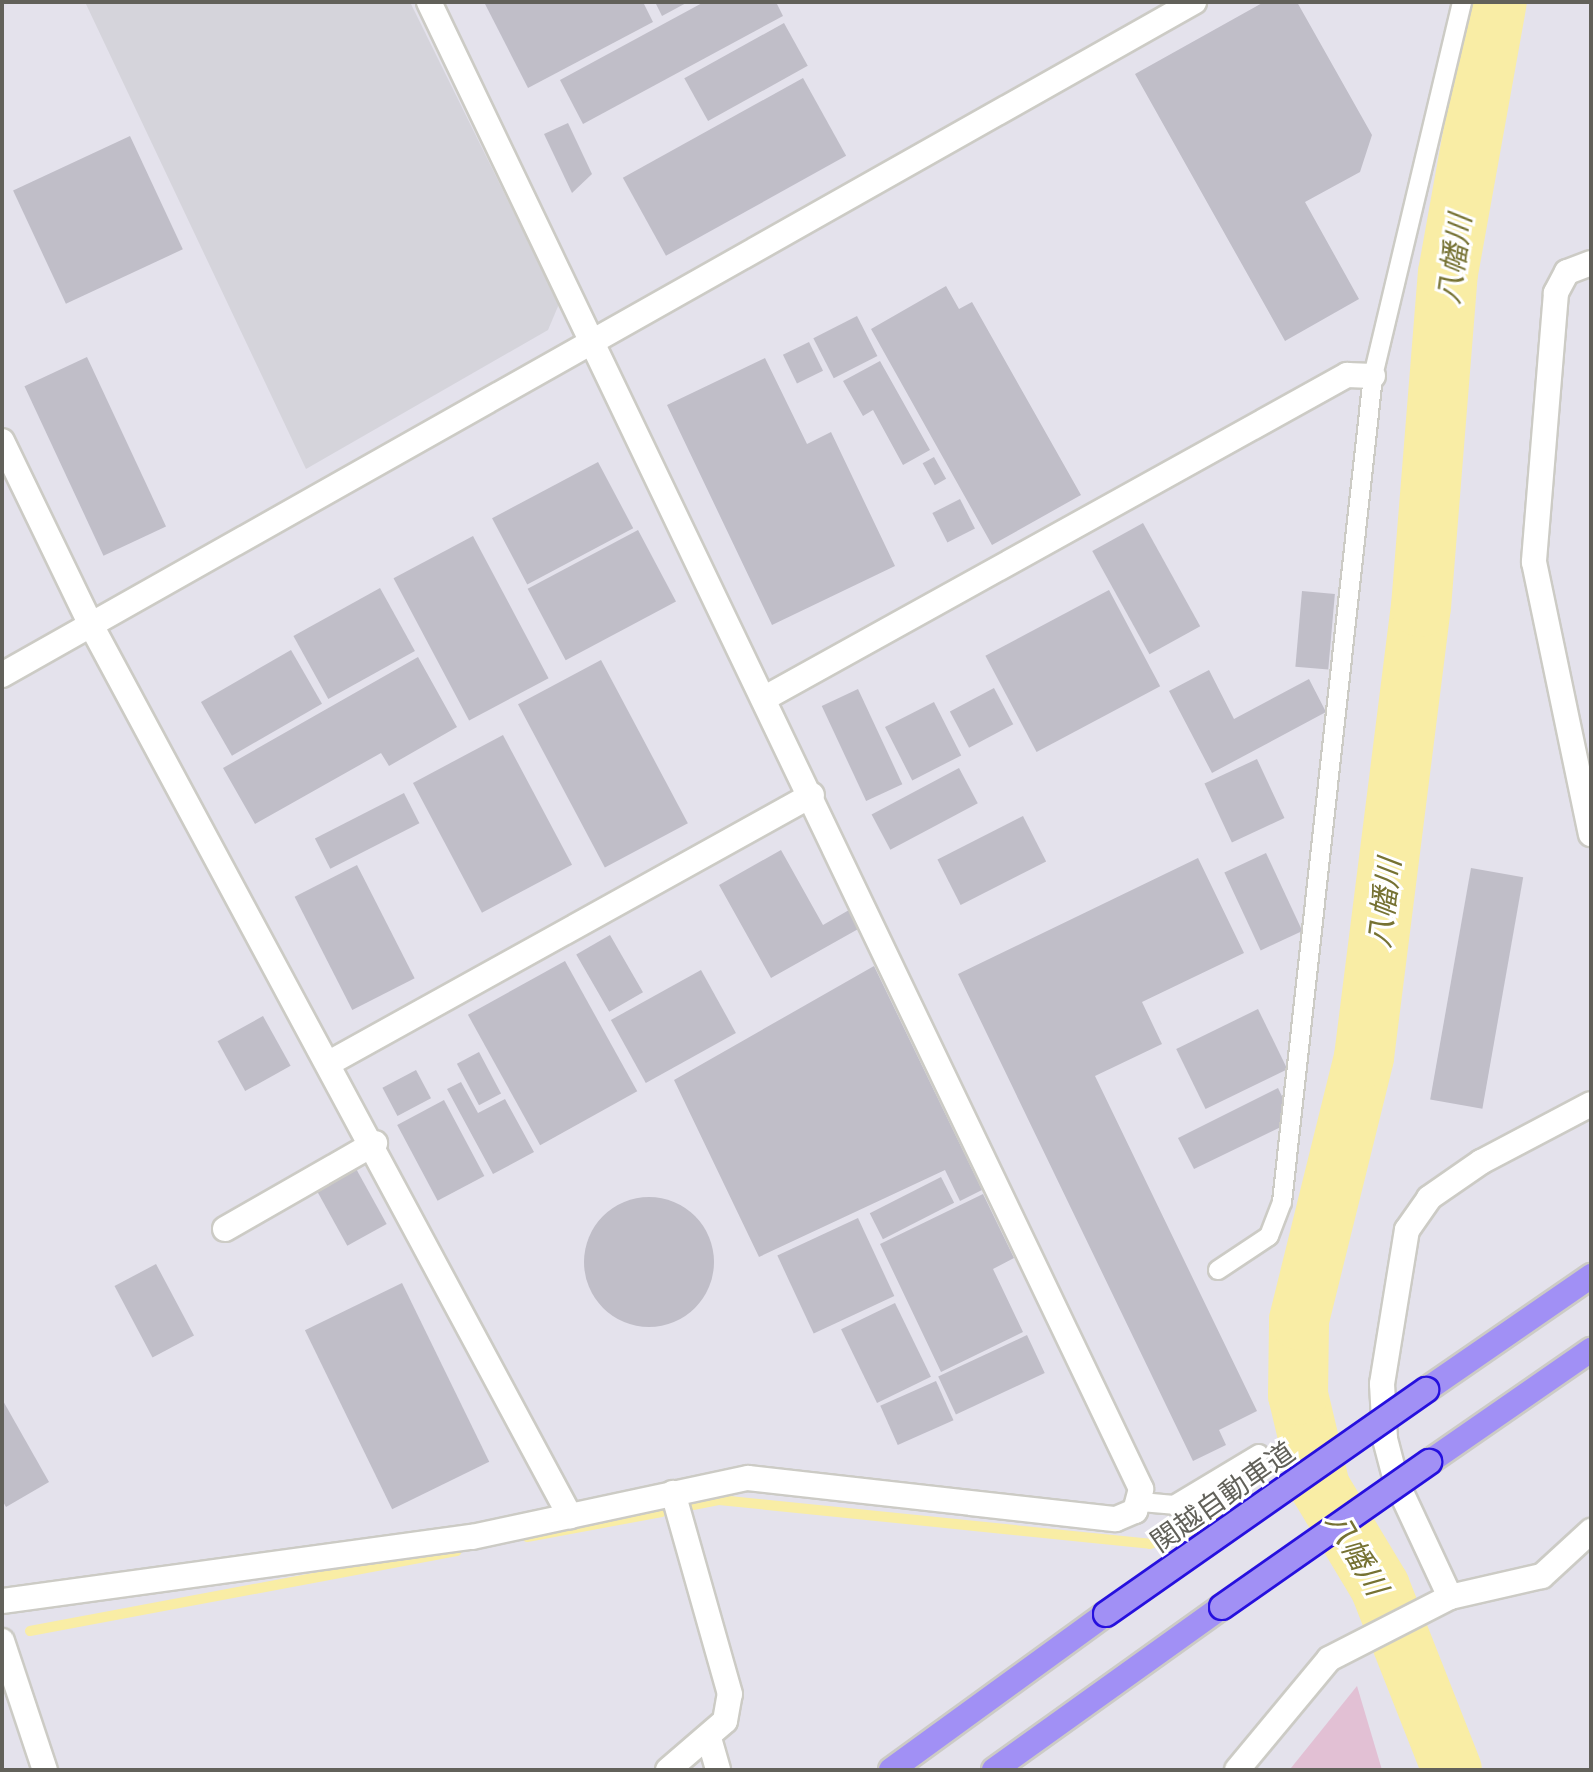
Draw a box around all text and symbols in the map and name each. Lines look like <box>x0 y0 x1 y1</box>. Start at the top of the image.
water label: 八幡川 <box>1429 212 1477 306</box>
water label: 八幡川 <box>1360 856 1406 950</box>
street label: 関越自動車道 <box>1144 1434 1300 1558</box>
water label: 八幡川 <box>1320 1505 1396 1601</box>

